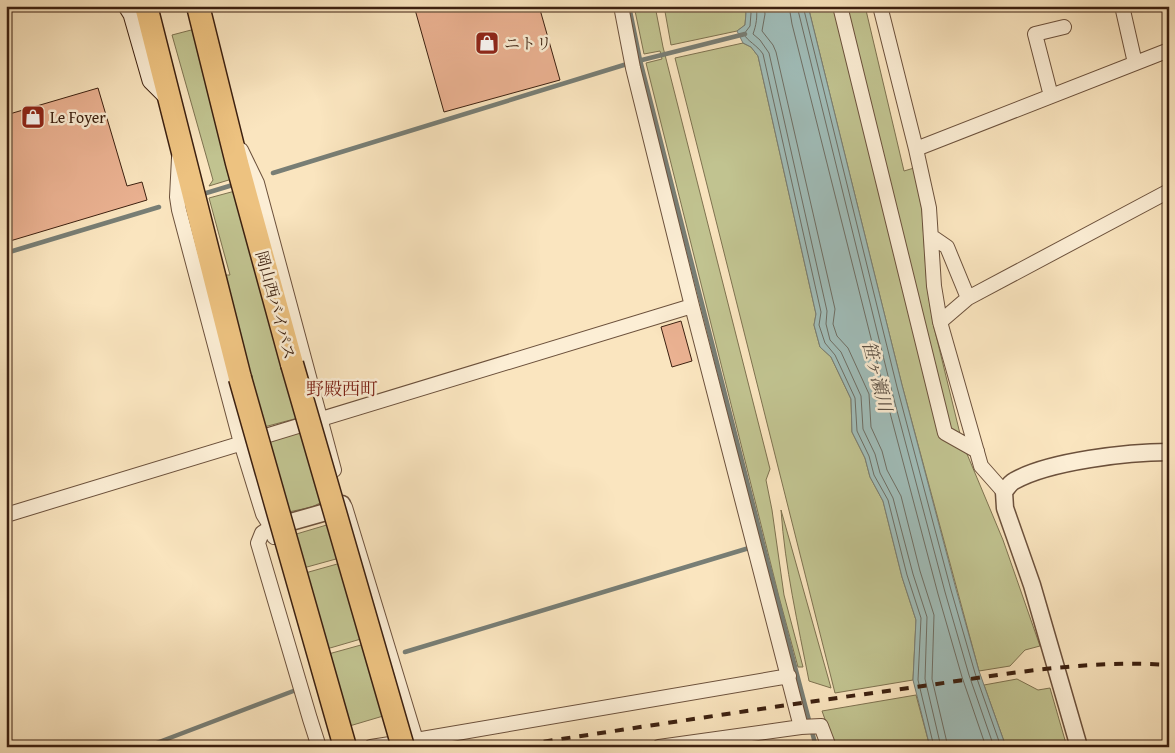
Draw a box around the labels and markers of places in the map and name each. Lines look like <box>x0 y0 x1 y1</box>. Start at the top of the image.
shop icon: ニトリ <box>474 30 500 56</box>
place label: ニトリ <box>504 31 552 55</box>
shop icon: Le Foyer <box>20 104 46 130</box>
place label: Le Foyer <box>50 105 106 129</box>

